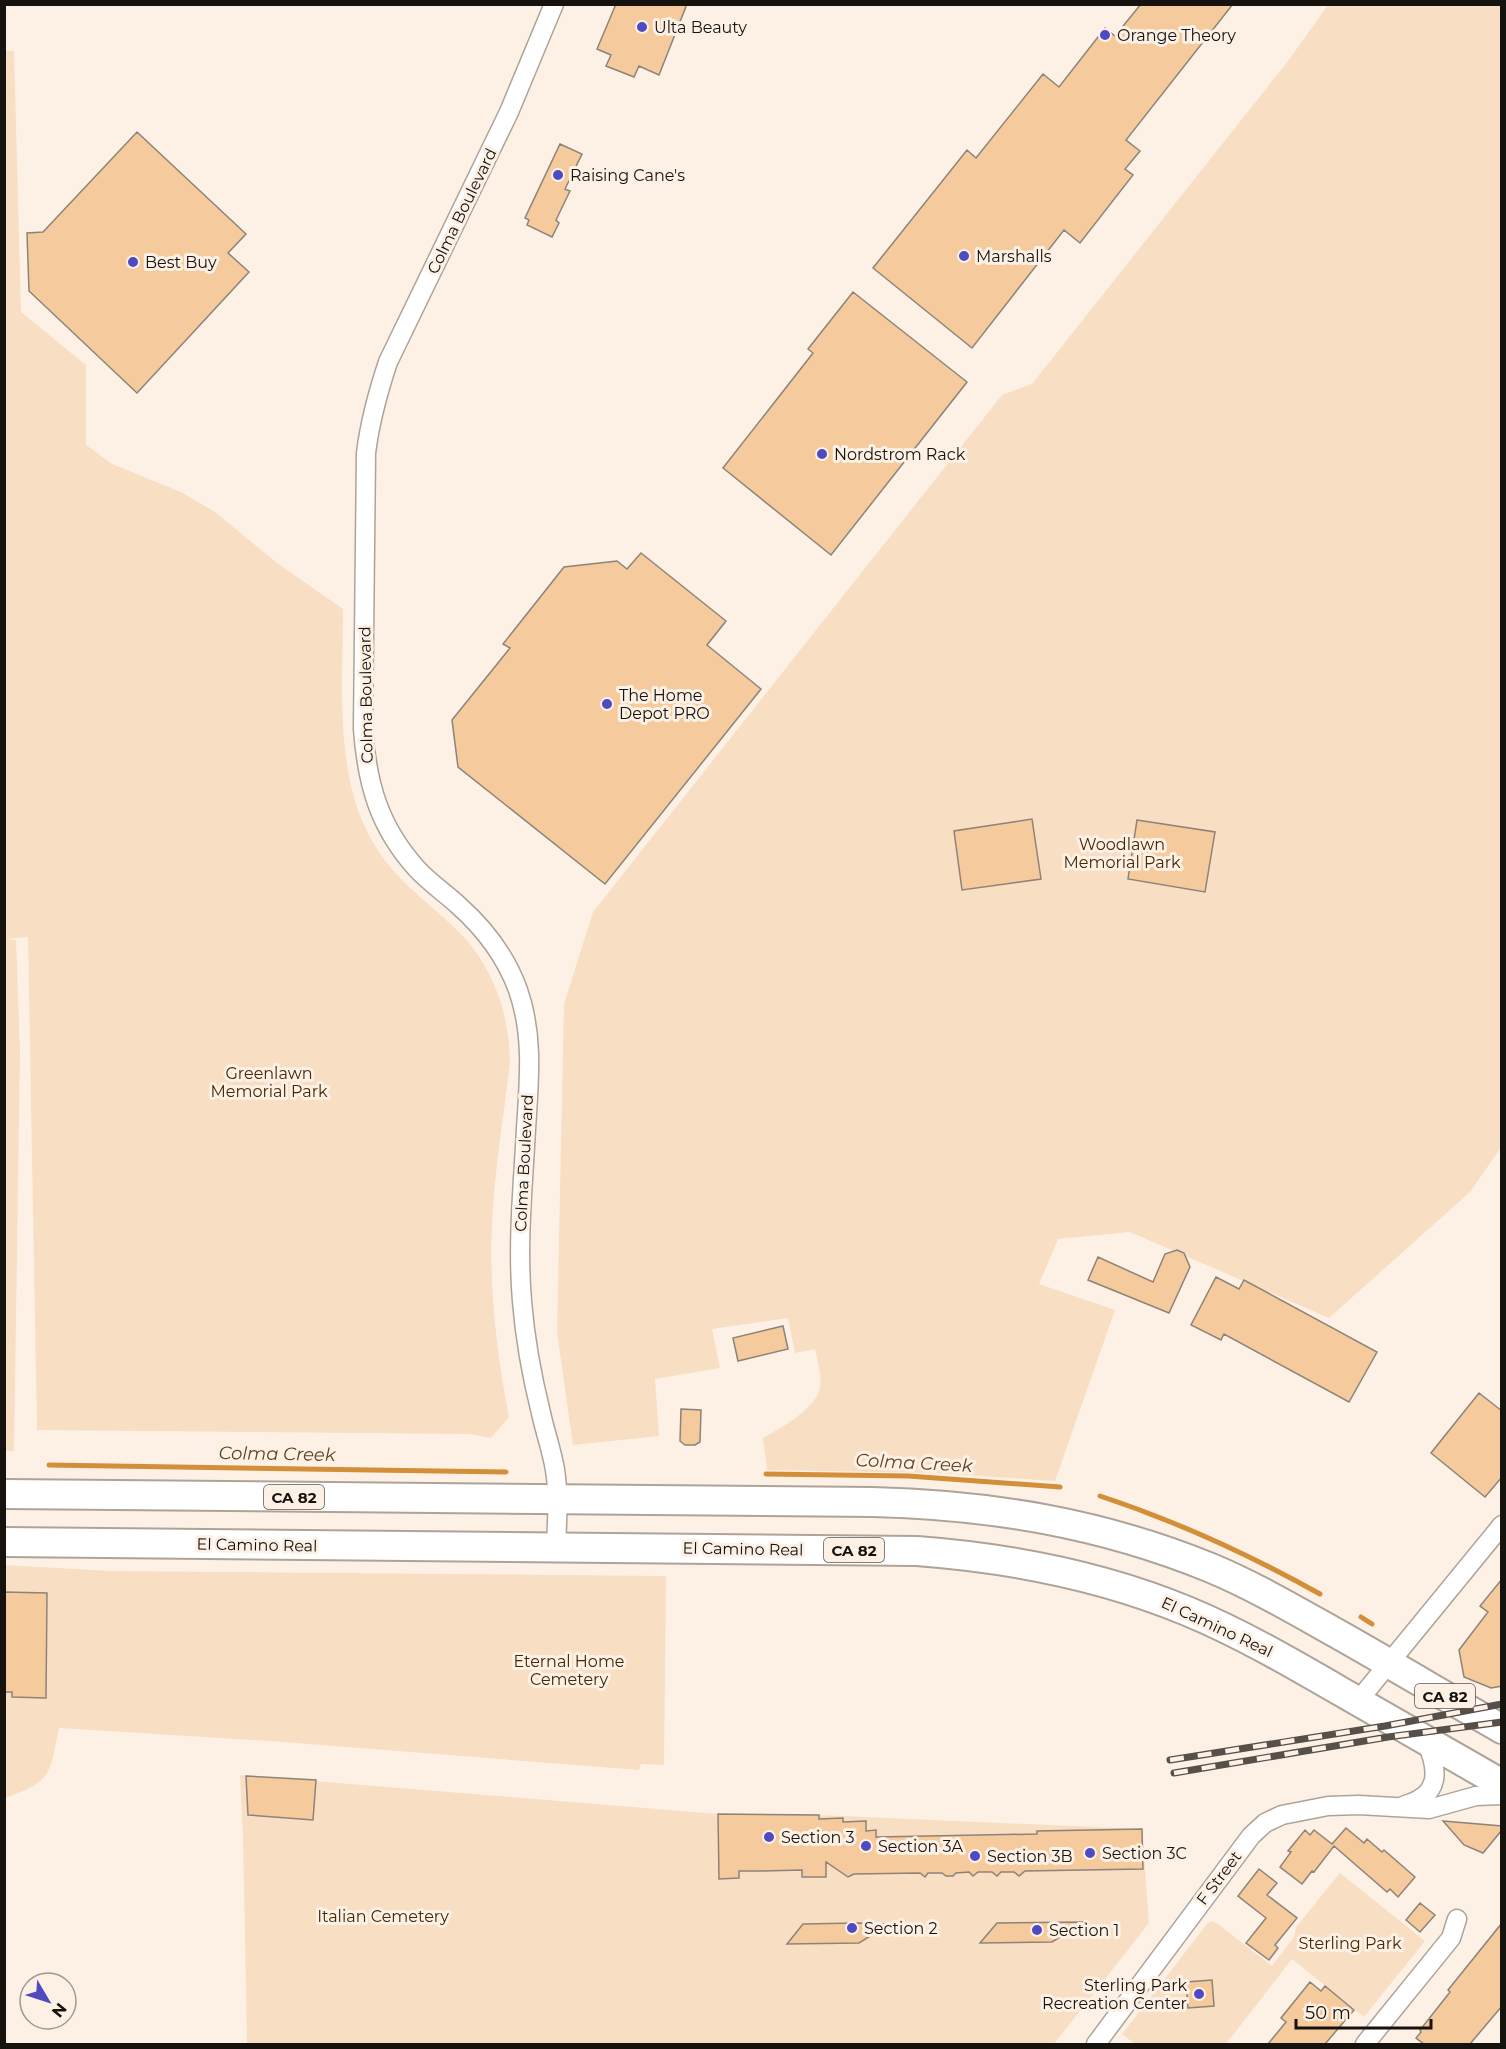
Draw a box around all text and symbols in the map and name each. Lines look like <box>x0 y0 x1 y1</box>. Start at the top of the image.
place label: Ulta Beauty <box>654 18 747 37</box>
marker: Ulta Beauty <box>635 20 649 34</box>
place label: Orange Theory <box>1117 26 1236 45</box>
marker: Orange Theory <box>1098 28 1112 42</box>
street label: Colma Boulevard <box>423 145 501 277</box>
place label: Raising Cane's <box>570 166 685 185</box>
marker: Raising Cane's <box>551 168 565 182</box>
place label: Marshalls <box>976 247 1052 266</box>
marker: Marshalls <box>957 249 971 263</box>
place label: Best Buy <box>145 253 217 272</box>
marker: Best Buy <box>126 255 140 269</box>
place label: Nordstrom Rack <box>834 445 966 464</box>
marker: Nordstrom Rack <box>815 447 829 461</box>
street label: Colma Boulevard <box>355 626 377 764</box>
place label: The Home Depot PRO <box>619 686 710 723</box>
marker: The Home Depot PRO <box>600 697 614 711</box>
park label: Woodlawn Memorial Park <box>1063 835 1181 872</box>
park label: Greenlawn Memorial Park <box>210 1064 328 1101</box>
street label: Colma Boulevard <box>511 1094 537 1232</box>
water label: Colma Creek <box>218 1442 337 1466</box>
water label: Colma Creek <box>855 1449 974 1477</box>
road number: CA 82 <box>264 1485 324 1509</box>
street label: El Camino Real <box>196 1534 318 1556</box>
street label: El Camino Real <box>682 1538 804 1560</box>
road number: CA 82 <box>824 1538 884 1562</box>
street label: El Camino Real <box>1158 1593 1276 1661</box>
park label: Eternal Home Cemetery <box>513 1652 625 1689</box>
road number: CA 82 <box>1415 1684 1475 1708</box>
place label: Section 3 <box>781 1828 854 1847</box>
marker: Section 3 <box>762 1830 776 1844</box>
place label: Section 3A <box>878 1837 964 1856</box>
marker: Section 3A <box>859 1839 873 1853</box>
place label: Section 3C <box>1102 1844 1187 1863</box>
marker: Section 3C <box>1083 1846 1097 1860</box>
place label: Section 3B <box>987 1847 1073 1866</box>
street label: F Street <box>1193 1847 1246 1909</box>
marker: Section 3B <box>968 1849 982 1863</box>
park label: Italian Cemetery <box>317 1907 449 1926</box>
place label: Section 2 <box>864 1919 938 1938</box>
marker: Section 2 <box>845 1921 859 1935</box>
place label: Section 1 <box>1049 1921 1119 1940</box>
marker: Section 1 <box>1030 1923 1044 1937</box>
park label: Sterling Park <box>1298 1934 1402 1953</box>
north arrow <box>18 1971 78 2031</box>
place label: Sterling Park Recreation Center <box>1042 1976 1187 2013</box>
marker: Sterling Park Recreation Center <box>1192 1987 1206 2001</box>
scale bar <box>1296 1992 1431 2030</box>
text: N <box>48 1999 71 2021</box>
text: 50 m <box>1305 2002 1351 2024</box>

